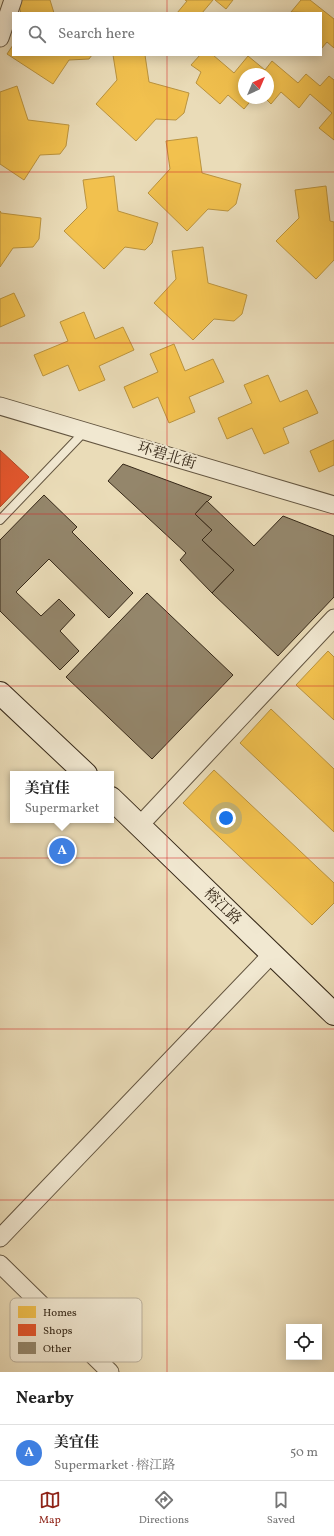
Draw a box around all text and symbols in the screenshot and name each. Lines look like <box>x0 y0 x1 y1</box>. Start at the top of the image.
search box <box>12 12 322 56</box>
icon: search <box>26 23 48 45</box>
text: Search here <box>58 24 135 45</box>
north arrow <box>238 68 274 104</box>
street label: 环碧北街 <box>135 438 198 475</box>
popup <box>10 771 114 823</box>
text: 美宜佳 <box>25 779 70 800</box>
text: Supermarket <box>25 800 99 818</box>
your location <box>216 808 236 828</box>
pin: A <box>49 836 75 866</box>
street label: 榕江路 <box>198 884 245 930</box>
legend <box>10 1298 142 1362</box>
text: Homes <box>43 1306 77 1321</box>
text: Shops <box>43 1324 73 1339</box>
map controls <box>286 1324 322 1360</box>
button: locate <box>286 1324 322 1360</box>
text: Other <box>43 1342 72 1357</box>
text: Nearby <box>16 1387 74 1410</box>
text: 美宜佳 <box>54 1433 99 1454</box>
text: A <box>24 1444 34 1462</box>
text: 50 m <box>290 1444 318 1462</box>
text: Supermarket · 榕江路 <box>54 1457 175 1475</box>
tab: Map <box>39 1489 61 1528</box>
tab: Directions <box>139 1489 189 1528</box>
tab: Saved <box>267 1489 295 1528</box>

